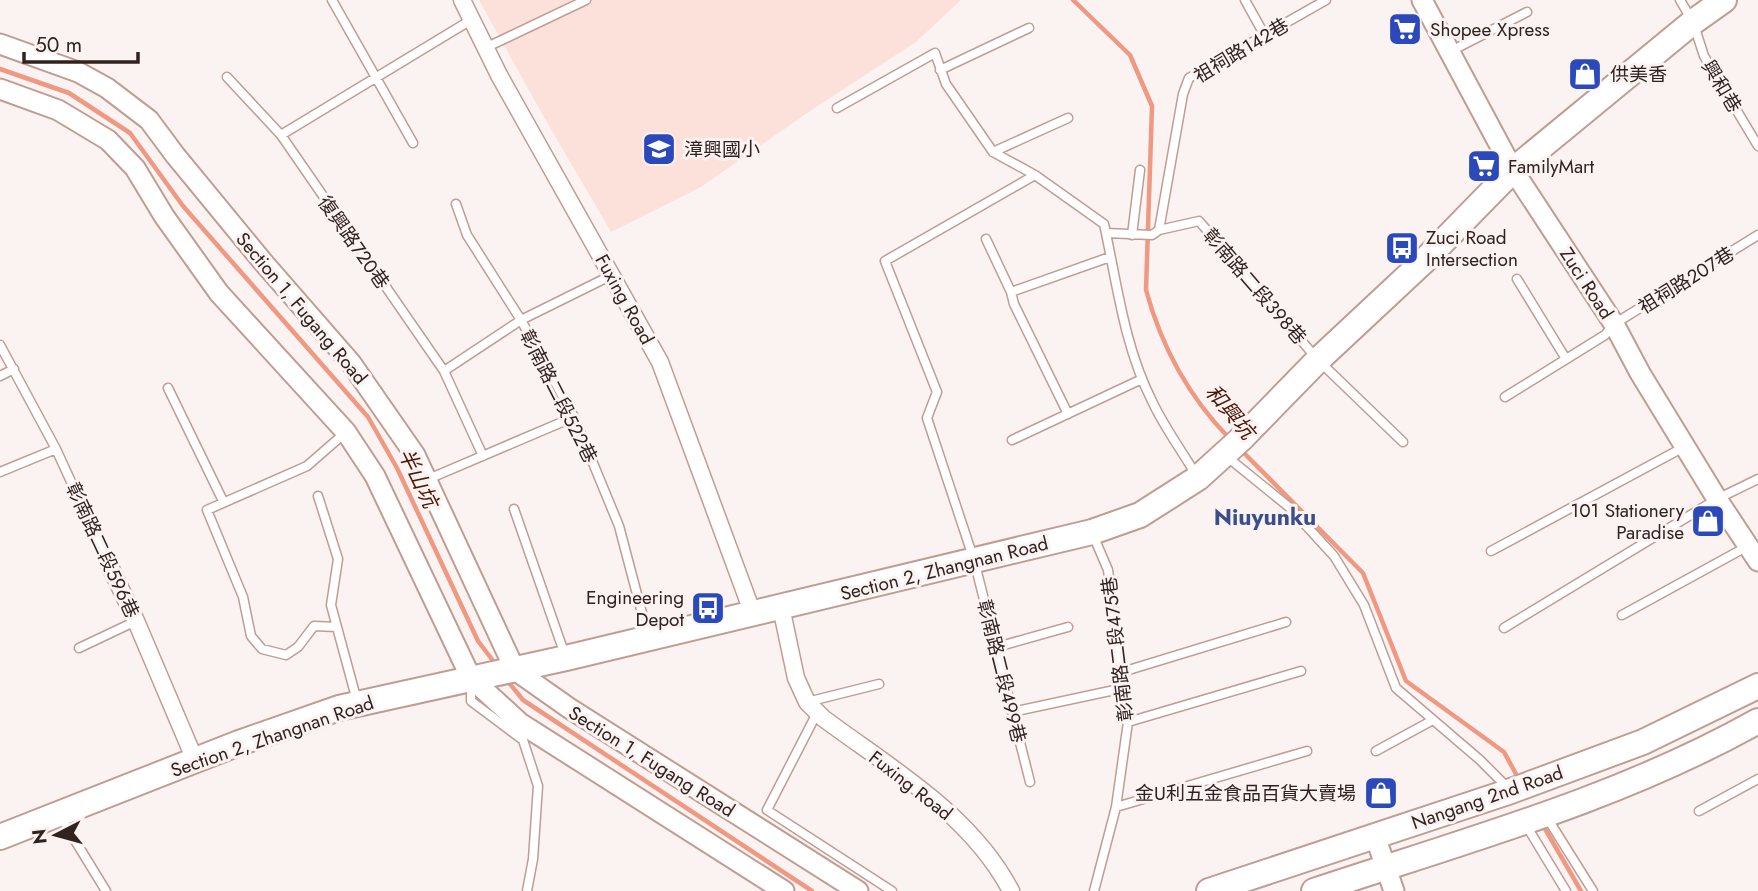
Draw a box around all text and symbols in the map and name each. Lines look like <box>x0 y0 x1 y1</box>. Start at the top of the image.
supermarket icon: Shopee Xpress <box>1386 10 1424 48</box>
street label: 祖祠路142巷 <box>1189 11 1294 89</box>
place label: Shopee Xpress <box>1430 16 1550 43</box>
scale bar <box>24 21 138 65</box>
text: 50 m <box>35 30 82 60</box>
shop icon: 供美香 <box>1566 55 1604 93</box>
street label: 興和巷 <box>1695 55 1748 118</box>
place label: 供美香 <box>1610 61 1667 88</box>
school or university icon: 漳興國小 <box>640 130 678 168</box>
place label: 漳興國小 <box>684 136 760 163</box>
supermarket icon: FamilyMart <box>1465 147 1503 185</box>
place label: FamilyMart <box>1508 153 1595 180</box>
street label: 復興路720巷 <box>312 190 396 294</box>
street label: 彰南路二段398巷 <box>1197 222 1313 350</box>
place label: Zuci Road Intersection <box>1426 224 1518 273</box>
street label: Section 1, Fugang Road <box>230 226 374 390</box>
bus stop icon: Zuci Road Intersection <box>1383 229 1421 267</box>
street label: 祖祠路207巷 <box>1633 240 1739 321</box>
street label: Zuci Road <box>1553 242 1620 324</box>
street label: Fuxing Road <box>589 249 660 349</box>
street label: 彰南路二段522巷 <box>513 325 604 468</box>
water label: 和興坑 <box>1198 378 1264 448</box>
water label: 半山坑 <box>391 443 447 516</box>
street label: 彰南路二段596巷 <box>59 478 146 622</box>
place label: 101 Stationery Paradise <box>1571 497 1685 546</box>
district label: Niuyunku <box>1214 500 1316 534</box>
shop icon: 101 Stationery Paradise <box>1689 502 1727 540</box>
street label: Section 2, Zhangnan Road <box>837 530 1051 607</box>
street label: 彰南路二段475巷 <box>1095 575 1140 723</box>
place label: Engineering Depot <box>586 584 684 633</box>
bus stop icon: Engineering Depot <box>689 589 727 627</box>
street label: 彰南路二段499巷 <box>971 597 1032 746</box>
street label: Section 2, Zhangnan Road <box>167 689 377 784</box>
street label: Section 1, Fugang Road <box>563 699 740 824</box>
street label: Fuxing Road <box>863 744 958 827</box>
street label: Nangang 2nd Road <box>1408 759 1567 836</box>
shop icon: 金U利五金食品百貨大賣場 <box>1362 774 1400 812</box>
place label: 金U利五金食品百貨大賣場 <box>1135 780 1356 807</box>
north arrow <box>21 800 91 870</box>
text: N <box>25 828 54 846</box>

